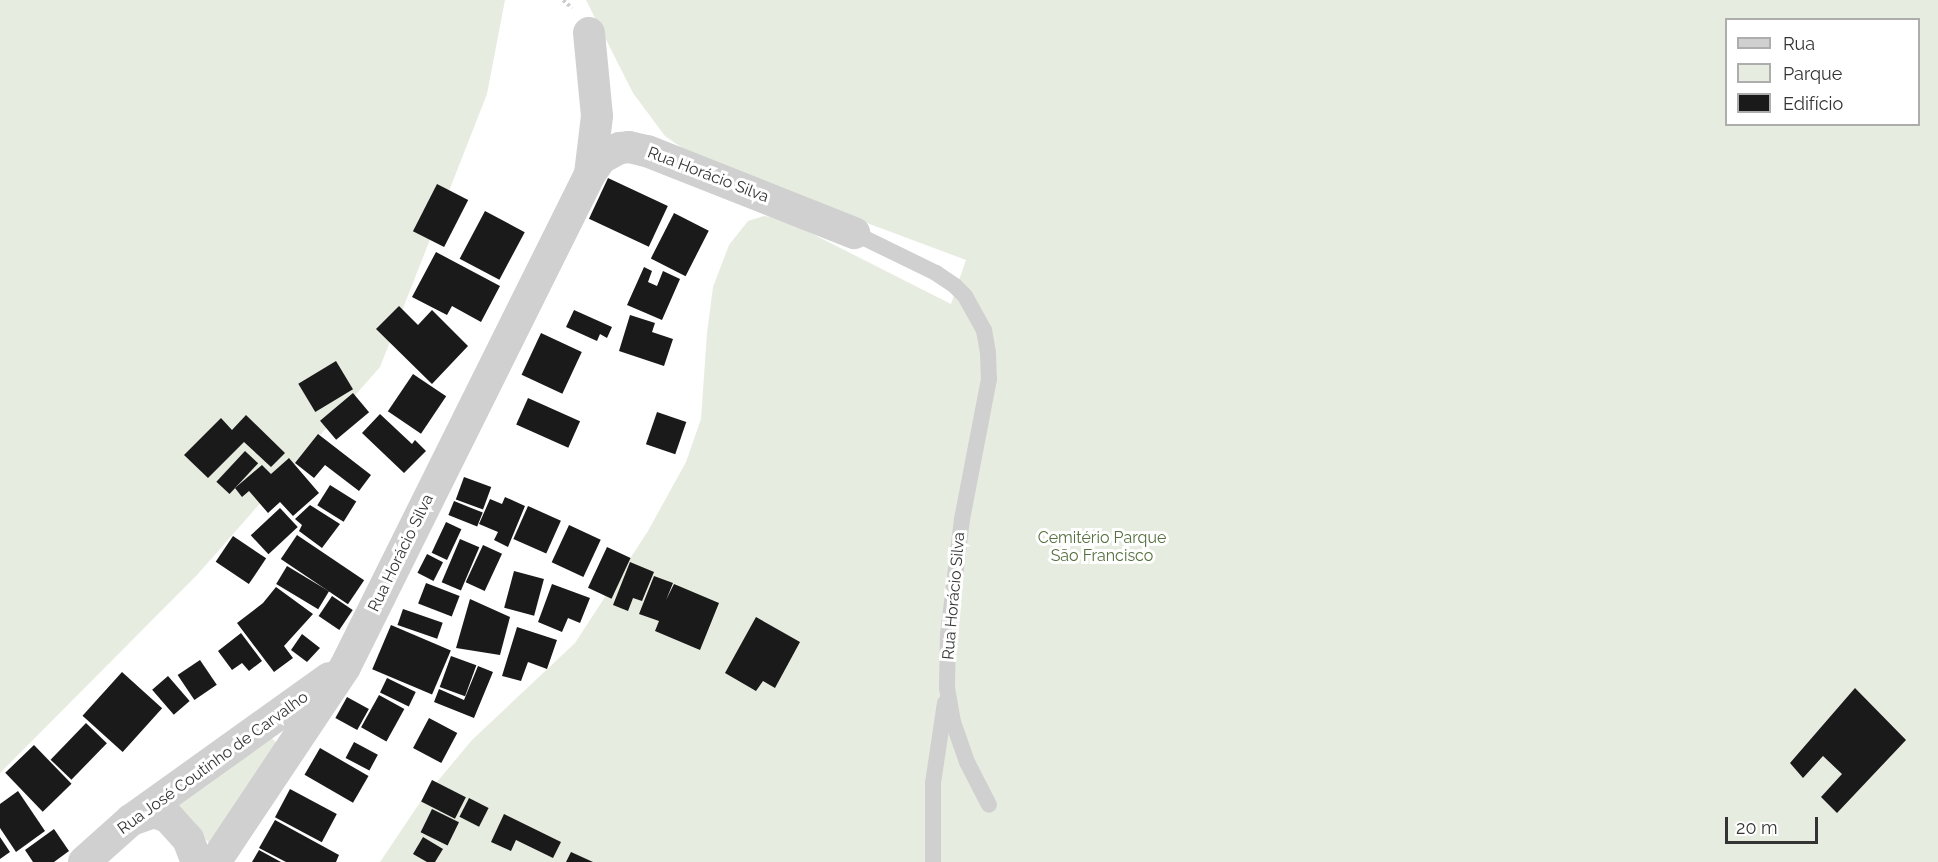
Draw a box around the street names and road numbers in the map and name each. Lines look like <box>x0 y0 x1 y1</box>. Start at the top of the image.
street label: Rua Horácio Silva <box>645 143 771 207</box>
street label: Rua Horácio Silva <box>364 491 438 615</box>
street label: Rua Horácio Silva <box>939 531 969 661</box>
street label: Rua José Coutinho de Carvalho <box>114 687 312 839</box>

